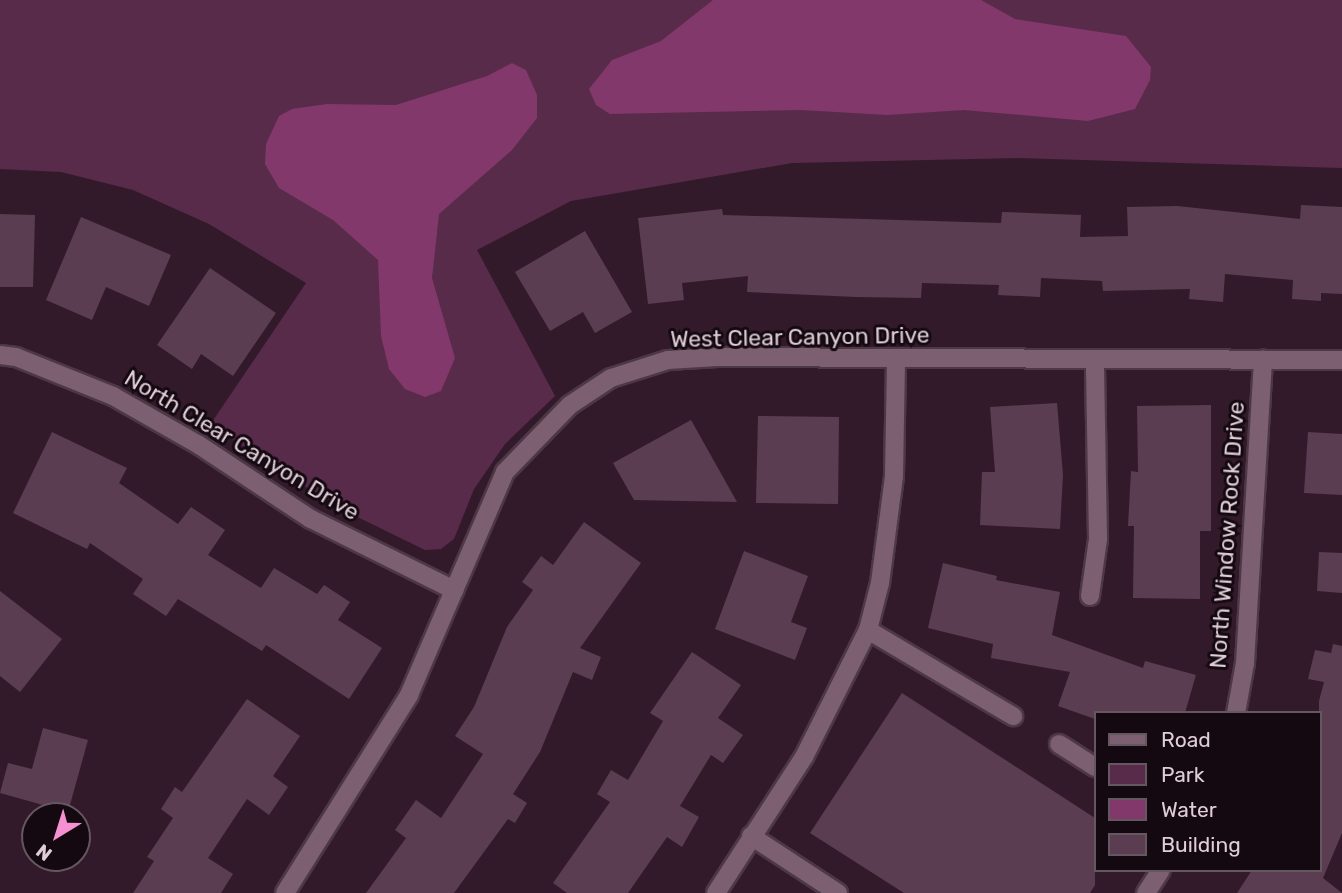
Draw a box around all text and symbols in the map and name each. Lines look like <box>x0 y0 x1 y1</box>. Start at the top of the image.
street label: West Clear Canyon Drive <box>670 321 930 353</box>
street label: North Clear Canyon Drive <box>119 364 365 526</box>
street label: North Window Rock Drive <box>1204 400 1250 670</box>
legend <box>1094 711 1321 872</box>
text: Road <box>1161 727 1211 752</box>
text: Park <box>1161 762 1205 787</box>
text: Water <box>1161 797 1217 822</box>
north arrow <box>21 802 91 872</box>
text: Building <box>1161 832 1241 857</box>
text: N <box>32 839 56 866</box>

